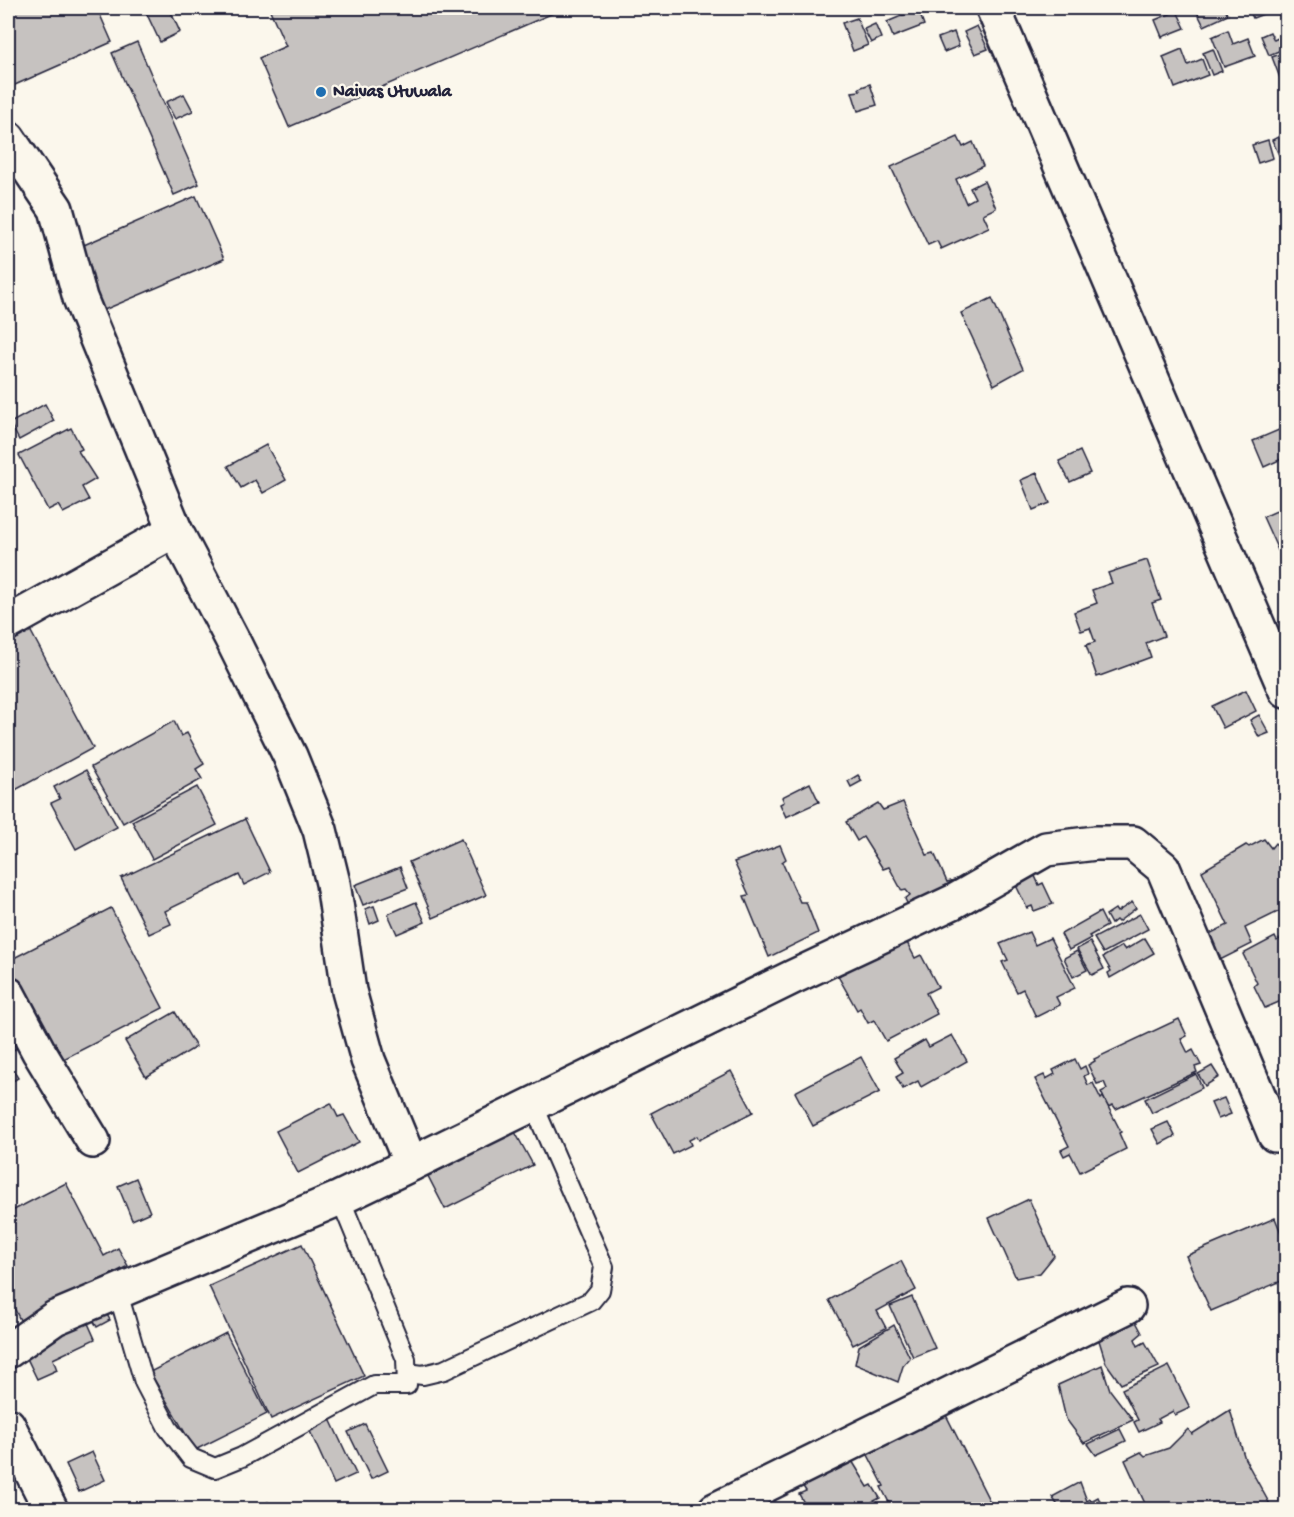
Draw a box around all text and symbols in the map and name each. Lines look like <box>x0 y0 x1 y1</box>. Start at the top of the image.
place label: Naivas Utuwala <box>333 82 453 103</box>
marker: Naivas Utuwala <box>314 85 328 99</box>

